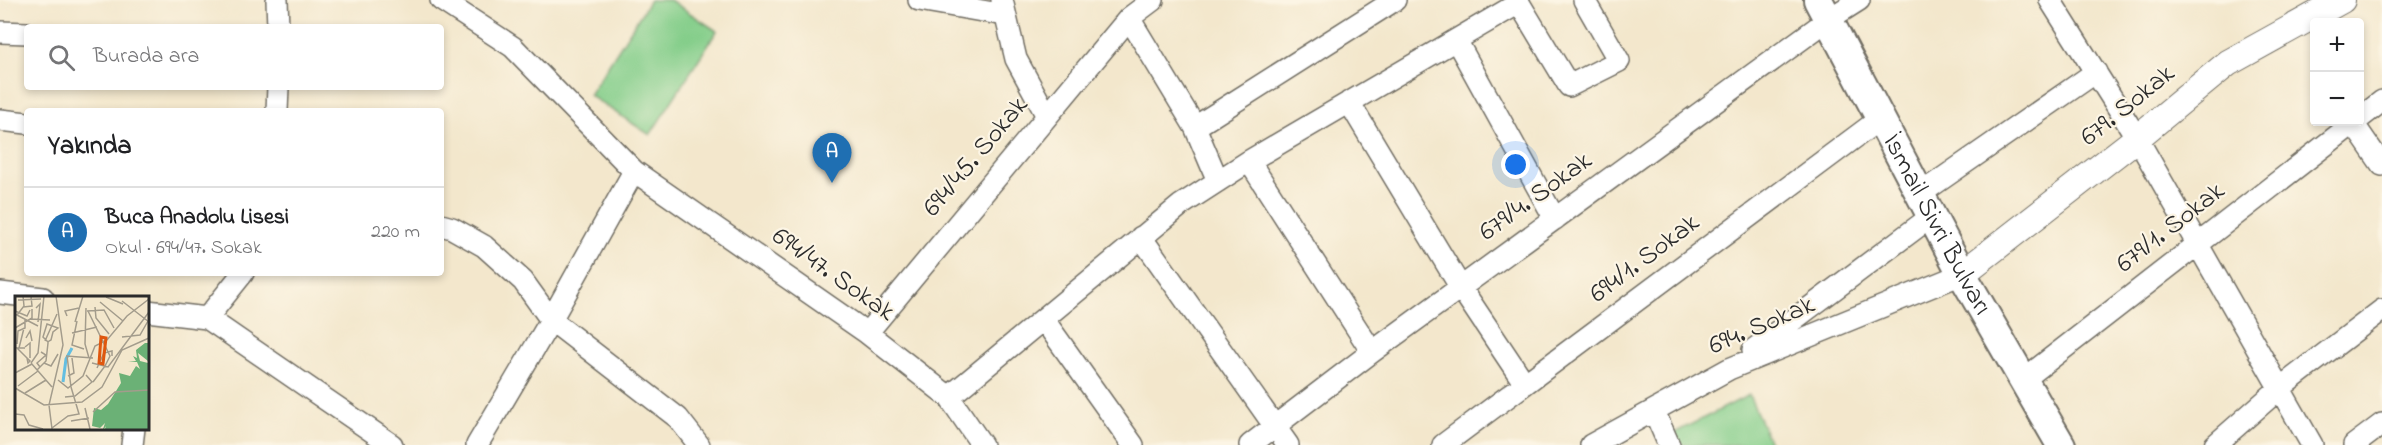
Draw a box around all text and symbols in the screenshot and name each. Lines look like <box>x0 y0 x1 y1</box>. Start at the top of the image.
map controls <box>2310 18 2364 126</box>
button: + <box>2310 18 2364 72</box>
search box <box>24 24 444 90</box>
icon: search <box>45 41 78 74</box>
text: Burada ara <box>93 41 199 73</box>
street label: 679. Sokak <box>2072 55 2184 156</box>
button: − <box>2310 72 2364 126</box>
street label: 694/45. Sokak <box>914 88 1038 226</box>
street label: İsmail Sivri Bulvarı <box>1872 127 2001 323</box>
text: Yakında <box>48 128 132 166</box>
pin: A <box>812 134 852 183</box>
street label: 679/4. Sokak <box>1471 142 1601 251</box>
your location <box>1501 150 1530 179</box>
street label: 679/1. Sokak <box>2108 173 2234 283</box>
text: Buca Anadolu Lisesi <box>105 202 289 234</box>
street label: 694/1. Sokak <box>1582 204 1708 313</box>
text: A <box>61 218 74 247</box>
text: 220 m <box>371 218 420 247</box>
street label: 694/47. Sokak <box>763 218 903 332</box>
text: Okul · 694/47. Sokak <box>105 234 262 263</box>
street label: 694. Sokak <box>1703 286 1821 366</box>
inset map <box>15 296 148 430</box>

